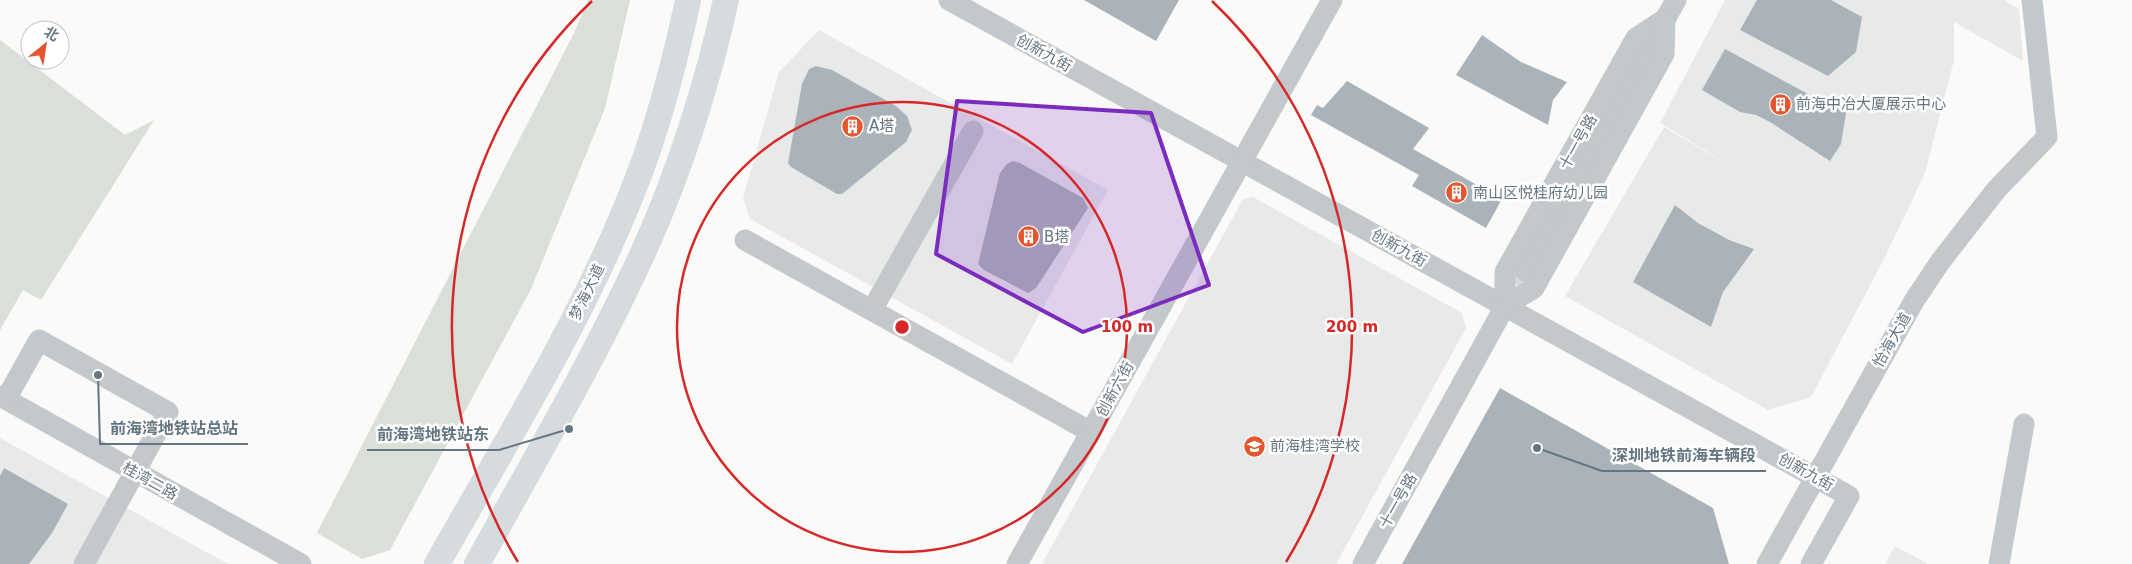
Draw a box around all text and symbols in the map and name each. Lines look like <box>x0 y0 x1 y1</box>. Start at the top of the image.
north arrow <box>20 20 70 70</box>
text: 北 <box>41 23 62 44</box>
street label: 创新九街 <box>1013 31 1075 75</box>
building icon: 前海中冶大厦展示中心 <box>1768 92 1792 116</box>
place label: 前海中冶大厦展示中心 <box>1796 95 1946 113</box>
street label: 十一号路 <box>1556 111 1600 173</box>
building icon: A塔 <box>841 114 865 138</box>
place label: A塔 <box>869 117 894 135</box>
building icon: 南山区悦桂府幼儿园 <box>1445 181 1469 205</box>
place label: 南山区悦桂府幼儿园 <box>1473 184 1608 202</box>
building icon: B塔 <box>1016 225 1040 249</box>
street label: 创新九街 <box>1368 226 1430 270</box>
place label: B塔 <box>1044 228 1069 246</box>
street label: 梦海大道 <box>566 261 608 323</box>
street label: 怡海大道 <box>1869 310 1915 370</box>
centre of rings <box>893 318 911 336</box>
text: 100 m <box>1101 318 1153 336</box>
text: 200 m <box>1326 318 1378 336</box>
street label: 创新六街 <box>1093 358 1137 420</box>
callout: 前海湾地铁站总站 <box>100 413 248 444</box>
text: 前海湾地铁站总站 <box>110 419 238 438</box>
callout: 前海湾地铁站东 <box>367 419 499 450</box>
text: 前海湾地铁站东 <box>377 425 489 444</box>
school or university icon: 前海桂湾学校 <box>1242 434 1266 458</box>
place label: 前海桂湾学校 <box>1270 437 1360 455</box>
callout: 深圳地铁前海车辆段 <box>1602 440 1766 471</box>
text: 深圳地铁前海车辆段 <box>1612 446 1756 465</box>
street label: 创新九街 <box>1775 450 1837 494</box>
street label: 桂湾二路 <box>119 459 181 503</box>
street label: 十一号路 <box>1376 470 1420 532</box>

